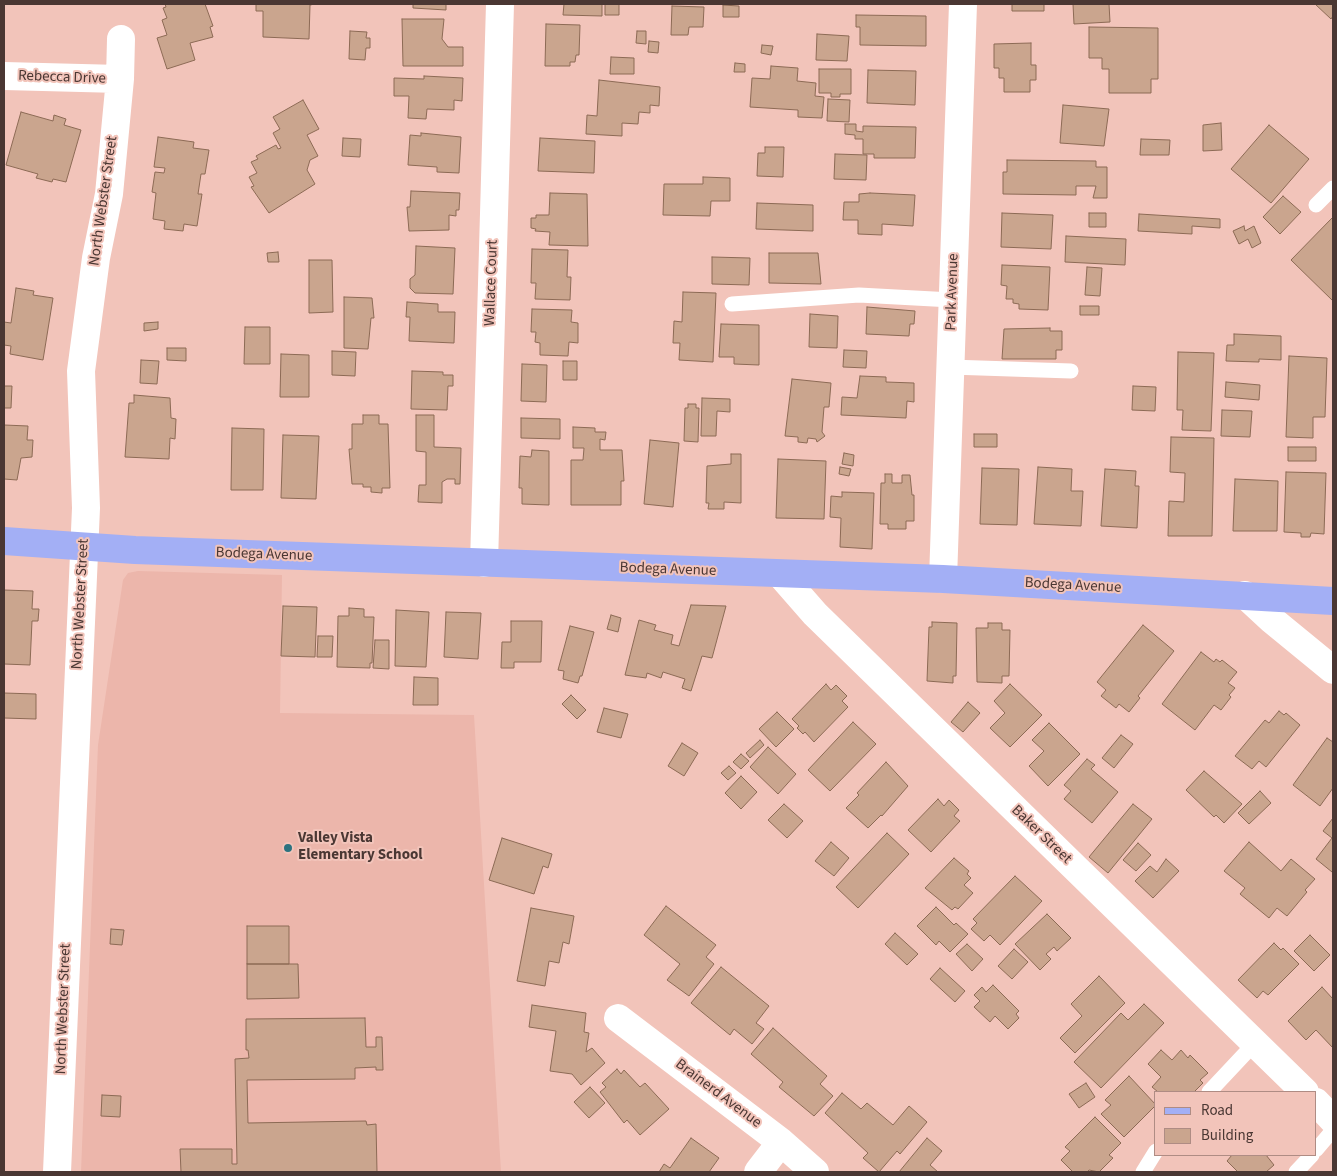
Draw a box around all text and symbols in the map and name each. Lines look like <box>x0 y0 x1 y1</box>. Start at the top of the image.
street label: Rebecca Drive <box>18 67 106 89</box>
street label: North Webster Street <box>86 135 122 267</box>
street label: Wallace Court <box>481 240 503 326</box>
street label: Park Avenue <box>943 253 963 331</box>
street label: North Webster Street <box>69 538 93 670</box>
street label: Bodega Avenue <box>215 544 313 566</box>
street label: Bodega Avenue <box>619 559 717 581</box>
street label: Bodega Avenue <box>1024 574 1122 598</box>
street label: Baker Street <box>1007 802 1075 868</box>
place label: Valley Vista Elementary School <box>298 830 423 865</box>
marker: Valley Vista Elementary School <box>282 842 294 854</box>
street label: North Webster Street <box>53 943 75 1075</box>
street label: Brainerd Avenue <box>671 1056 765 1132</box>
legend <box>1154 1091 1317 1156</box>
text: Road <box>1201 1100 1233 1121</box>
text: Building <box>1201 1125 1253 1146</box>

